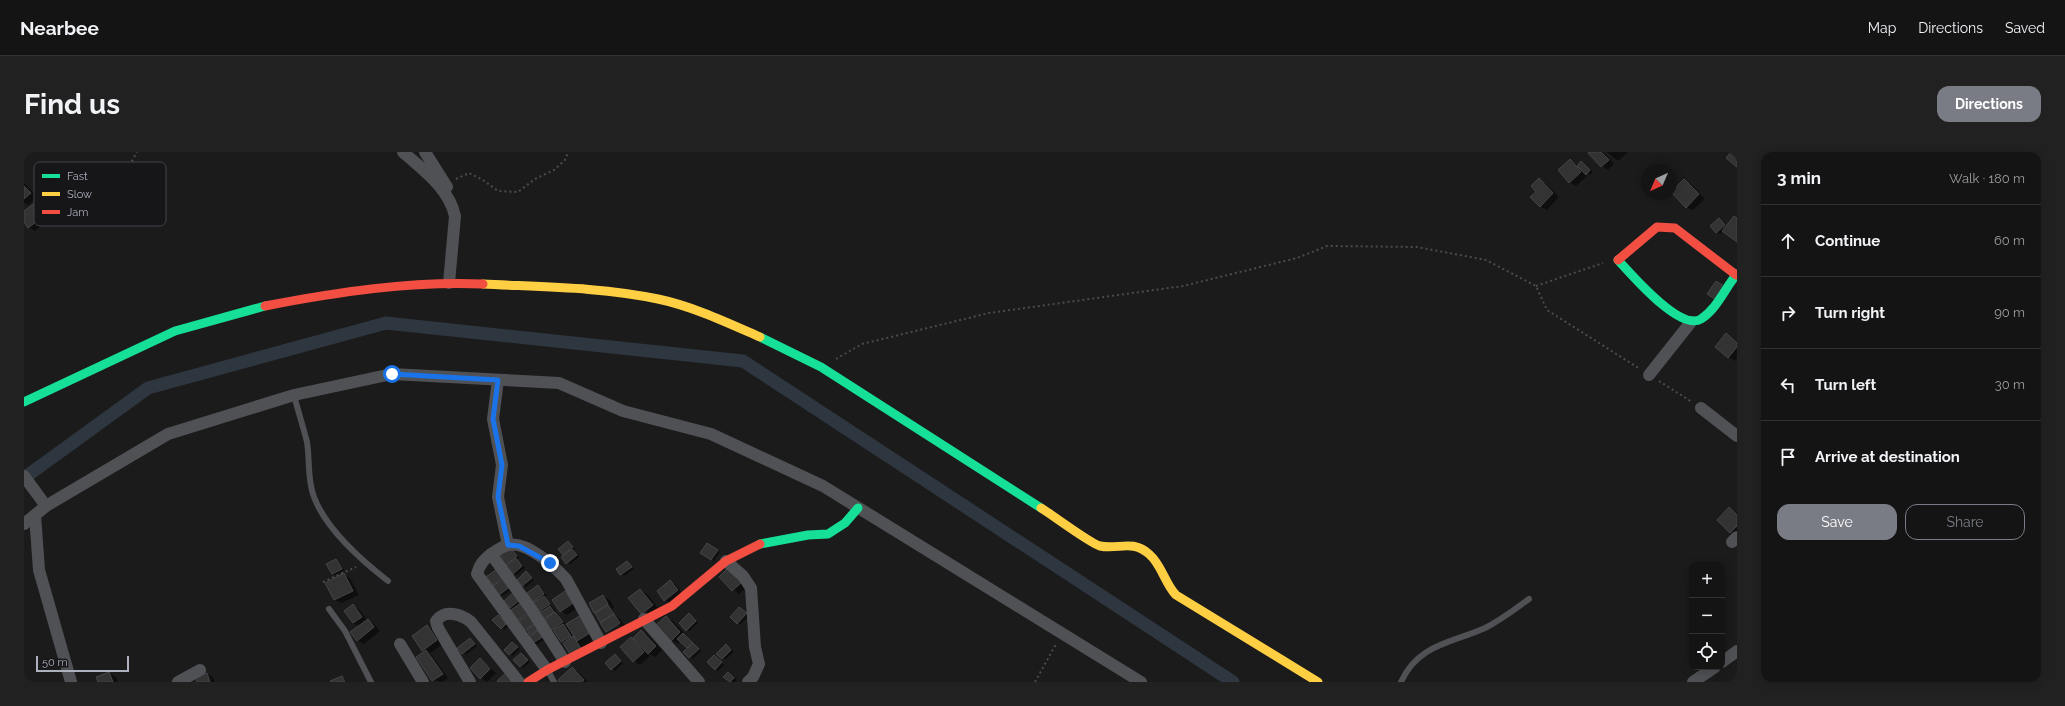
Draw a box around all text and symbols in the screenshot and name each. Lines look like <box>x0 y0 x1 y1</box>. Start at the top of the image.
text: Nearbee <box>20 17 99 39</box>
text: Map <box>1868 20 1896 36</box>
text: Directions <box>1918 20 1983 36</box>
text: Saved <box>2005 20 2045 36</box>
button: Directions <box>1937 86 2041 122</box>
text: Find us <box>24 88 120 121</box>
legend <box>34 162 166 226</box>
north arrow <box>1641 164 1677 200</box>
text: 3 min <box>1777 168 1821 188</box>
text: Fast <box>67 170 88 183</box>
text: Walk · 180 m <box>1949 171 2025 186</box>
text: Slow <box>67 188 92 201</box>
text: Jam <box>67 206 88 219</box>
icon: ahead <box>1777 230 1799 252</box>
text: Continue <box>1815 232 1880 250</box>
text: 60 m <box>1994 233 2025 248</box>
icon: right <box>1777 302 1799 324</box>
text: Turn right <box>1815 304 1885 322</box>
text: 90 m <box>1994 305 2025 320</box>
route start <box>383 365 401 383</box>
icon: left <box>1777 374 1799 396</box>
text: Turn left <box>1815 376 1876 394</box>
text: 30 m <box>1995 377 2025 392</box>
icon: arrive <box>1777 446 1799 468</box>
text: Arrive at destination <box>1815 448 1960 466</box>
button: Save <box>1777 504 1897 540</box>
button: Share <box>1905 504 2025 540</box>
route end <box>541 554 559 572</box>
map controls <box>1689 562 1725 670</box>
button: + <box>1689 562 1725 598</box>
button: − <box>1689 598 1725 634</box>
button: locate <box>1689 634 1725 670</box>
scale bar <box>36 654 129 673</box>
text: 50 m <box>42 656 68 669</box>

